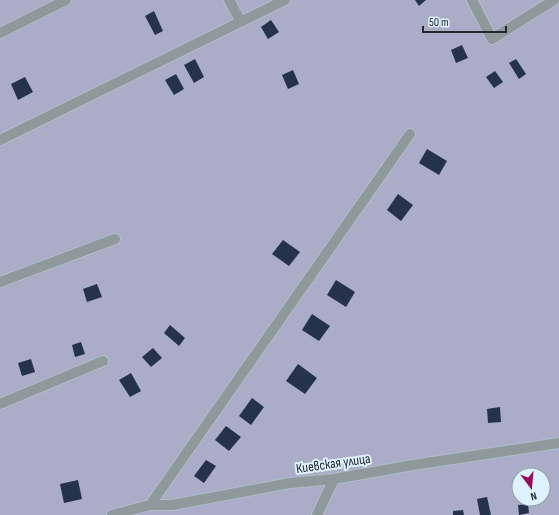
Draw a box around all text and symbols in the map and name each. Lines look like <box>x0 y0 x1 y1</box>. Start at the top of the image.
scale bar <box>423 8 506 34</box>
text: 50 m <box>429 15 449 30</box>
street label: Киевская улица <box>295 450 371 477</box>
north arrow <box>511 467 551 507</box>
text: N <box>529 489 538 503</box>

